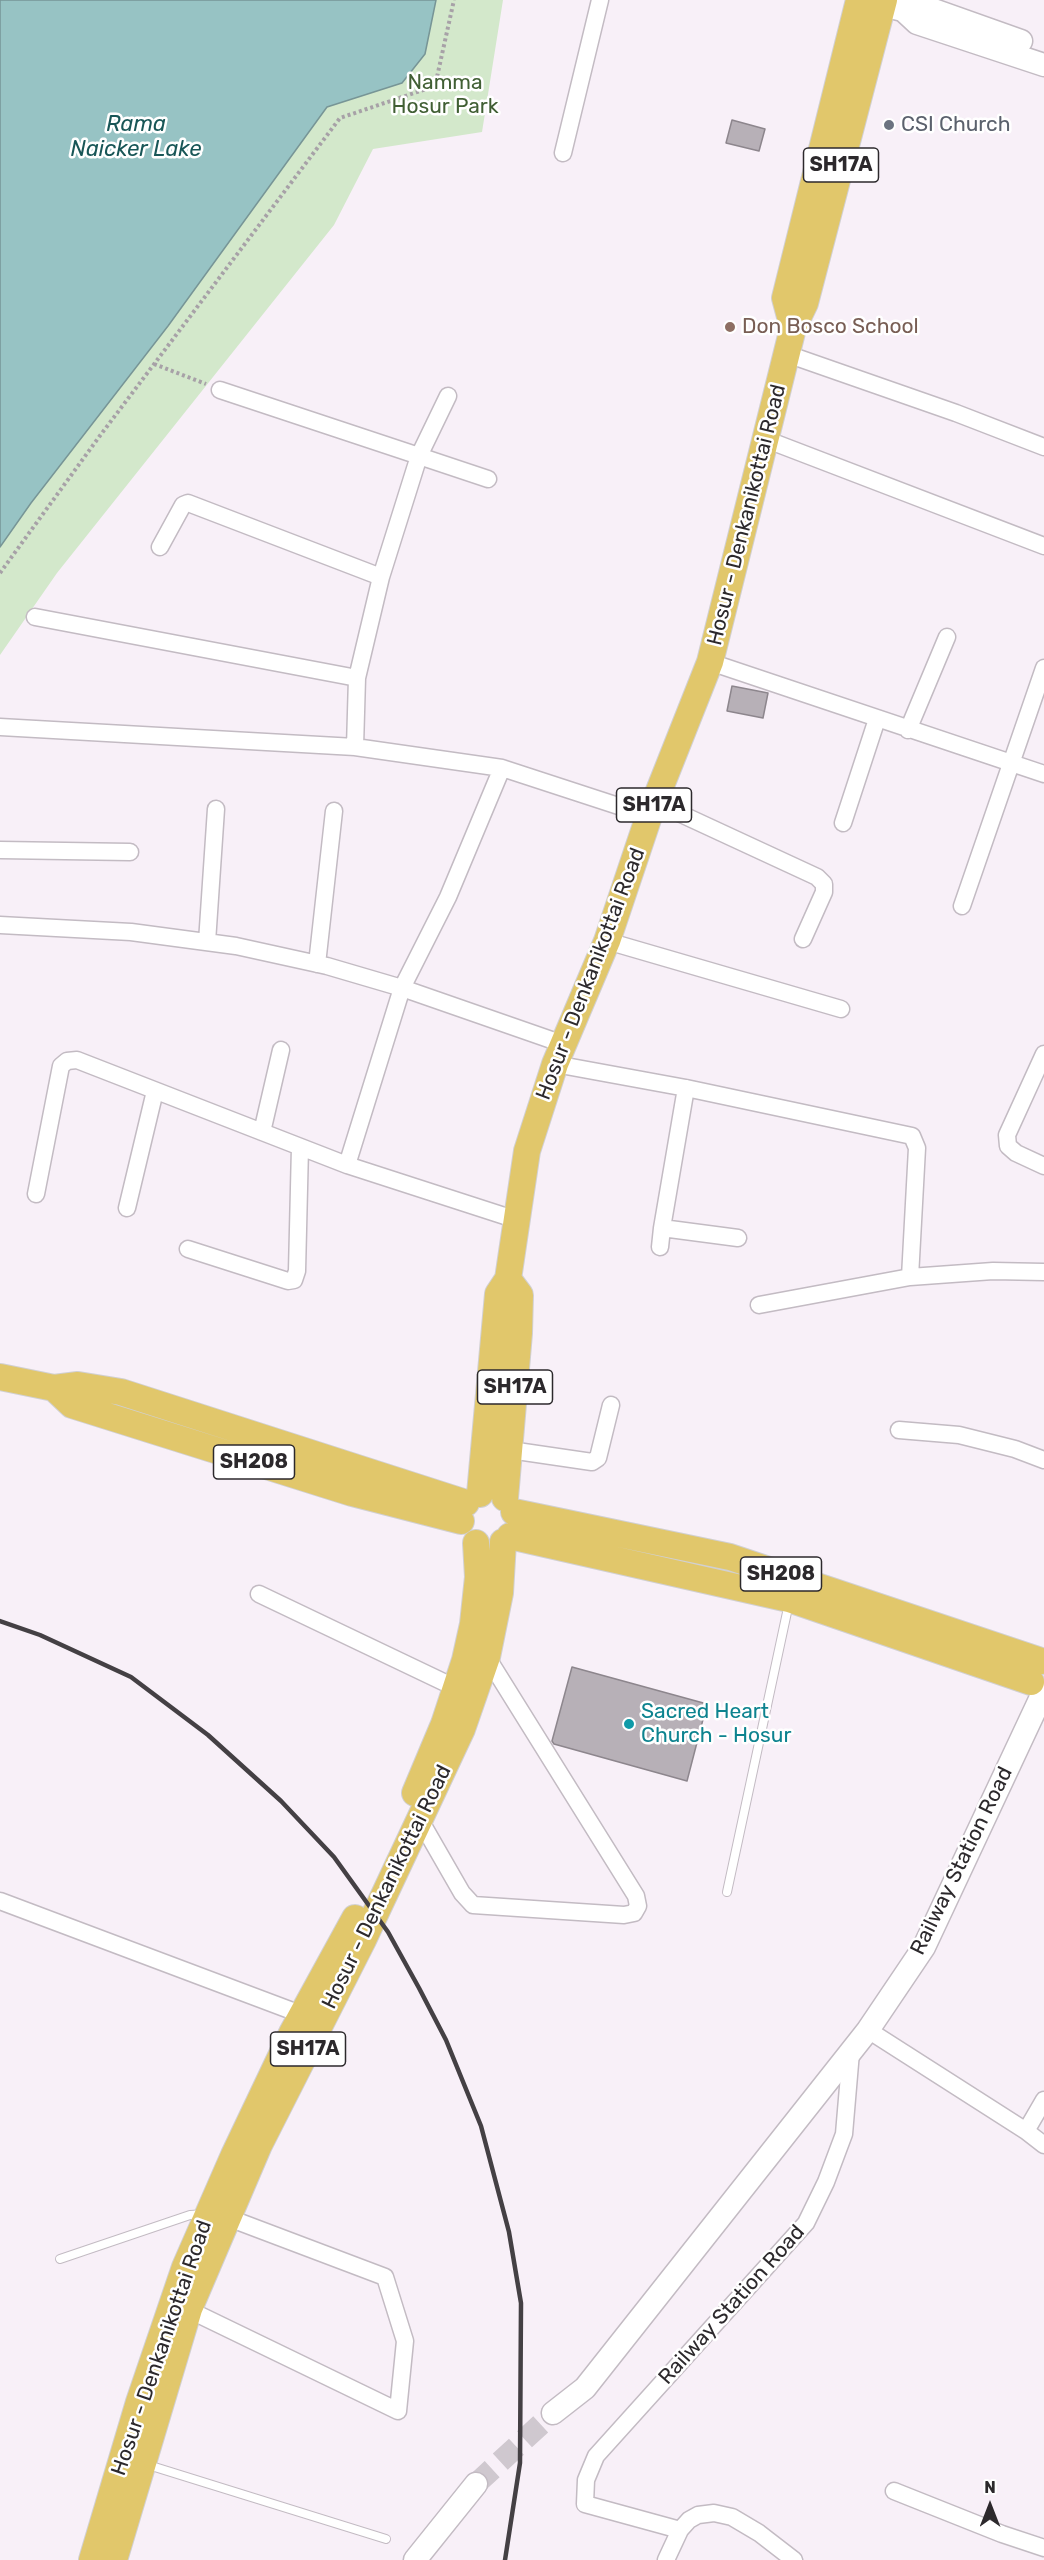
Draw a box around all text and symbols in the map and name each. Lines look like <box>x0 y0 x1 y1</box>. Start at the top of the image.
park label: Namma Hosur Park <box>391 70 499 120</box>
water label: Rama Naicker Lake <box>71 112 201 164</box>
place label: CSI Church <box>901 112 1010 138</box>
marker: CSI Church <box>882 118 896 132</box>
road number: SH17A <box>804 148 878 182</box>
place label: Don Bosco School <box>742 314 919 340</box>
marker: Don Bosco School <box>723 320 737 334</box>
street label: Hosur - Denkanikottai Road <box>702 382 792 648</box>
road number: SH17A <box>616 788 692 822</box>
street label: Hosur - Denkanikottai Road <box>531 844 651 1104</box>
road number: SH17A <box>478 1370 552 1404</box>
road number: SH208 <box>214 1445 294 1479</box>
road number: SH208 <box>740 1557 822 1591</box>
place label: Sacred Heart Church - Hosur <box>641 1699 791 1749</box>
marker: Sacred Heart Church - Hosur <box>622 1717 636 1731</box>
street label: Hosur - Denkanikottai Road <box>317 1761 457 2013</box>
street label: Railway Station Road <box>906 1763 1018 1959</box>
road number: SH17A <box>270 2032 346 2066</box>
street label: Hosur - Denkanikottai Road <box>106 2217 218 2479</box>
street label: Railway Station Road <box>654 2220 810 2390</box>
north arrow <box>960 2476 1020 2536</box>
text: N <box>984 2478 996 2497</box>

